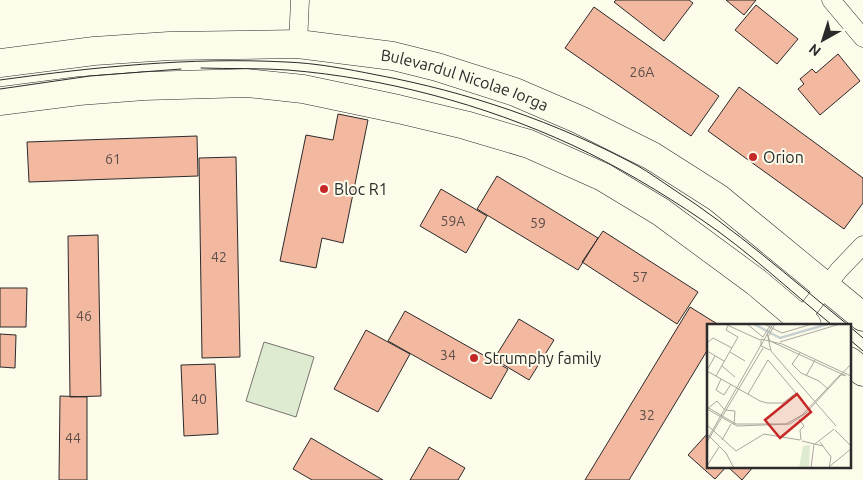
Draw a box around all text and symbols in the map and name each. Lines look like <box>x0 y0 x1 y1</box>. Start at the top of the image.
north arrow <box>798 15 848 65</box>
text: N <box>806 41 824 60</box>
street label: Bulevardul Nicolae Iorga <box>380 46 551 114</box>
house number: 26A <box>630 64 654 80</box>
place label: Orion <box>763 148 804 166</box>
house number: 61 <box>105 151 121 167</box>
marker: Orion <box>747 151 759 163</box>
place label: Bloc R1 <box>334 180 388 198</box>
marker: Bloc R1 <box>318 183 330 195</box>
house number: 59A <box>441 213 465 229</box>
house number: 59 <box>530 215 546 231</box>
house number: 42 <box>211 249 227 265</box>
house number: 57 <box>632 269 648 285</box>
house number: 46 <box>76 308 92 324</box>
inset map <box>707 324 850 468</box>
house number: 34 <box>440 347 456 363</box>
place label: Strumphy family <box>484 349 602 367</box>
marker: Strumphy family <box>468 352 480 364</box>
house number: 40 <box>191 391 207 407</box>
house number: 32 <box>639 407 655 423</box>
house number: 44 <box>65 430 81 446</box>

